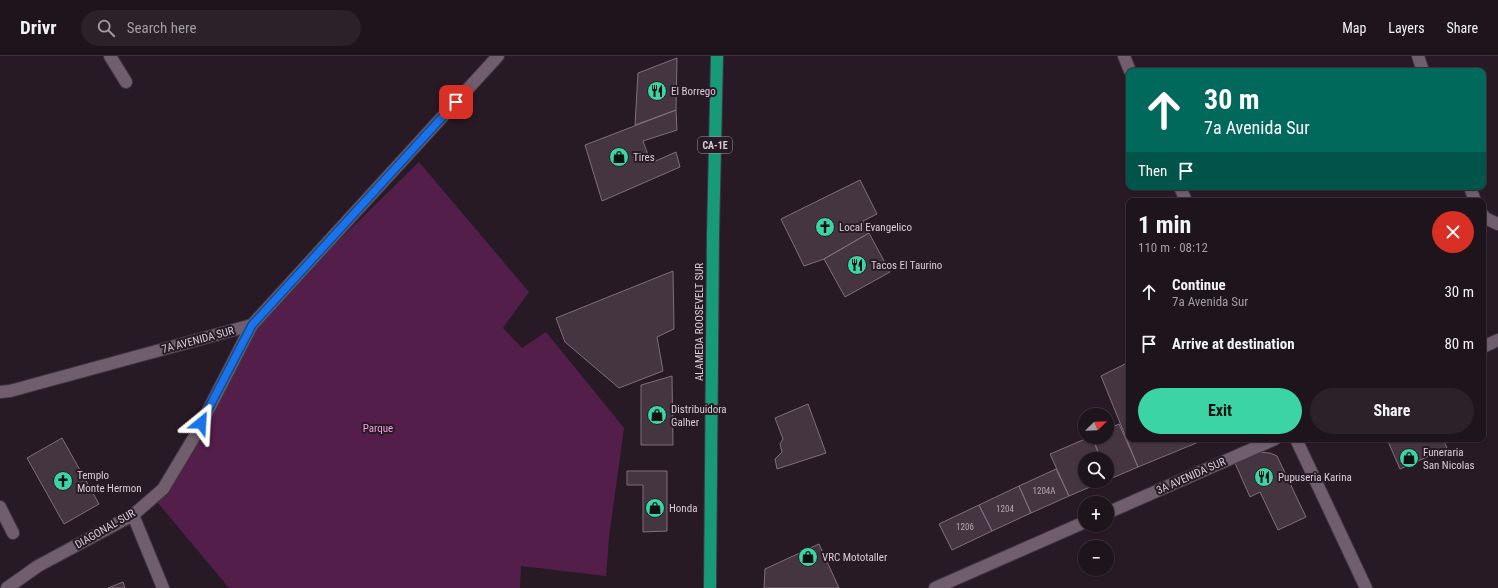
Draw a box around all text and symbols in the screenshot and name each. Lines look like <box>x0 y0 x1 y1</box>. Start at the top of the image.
search box <box>81 10 361 46</box>
text: Drivr <box>20 16 57 39</box>
icon: search <box>95 17 117 39</box>
text: Search here <box>127 19 196 37</box>
text: Map <box>1342 20 1366 36</box>
text: Layers <box>1388 20 1425 36</box>
text: Share <box>1447 20 1478 36</box>
restaurant icon: El Borrego <box>646 80 668 102</box>
text: 30 m <box>1204 83 1260 116</box>
icon: ahead <box>1138 84 1190 136</box>
pin <box>439 85 473 119</box>
place label: El Borrego <box>671 85 716 98</box>
icon: arrive <box>445 91 467 113</box>
text: 7a Avenida Sur <box>1204 117 1310 138</box>
road number: CA-1E <box>698 137 732 153</box>
shop icon: Tires <box>608 146 630 168</box>
place label: Tires <box>633 151 655 164</box>
icon: arrive <box>1175 160 1197 182</box>
text: Then <box>1138 162 1167 180</box>
text: 1 min <box>1138 211 1191 239</box>
button: close <box>1432 211 1474 253</box>
church icon: Local Evangelico <box>814 216 836 238</box>
place label: Local Evangelico <box>839 221 912 234</box>
text: 110 m · 08:12 <box>1138 240 1208 255</box>
restaurant icon: Tacos El Taurino <box>846 254 868 276</box>
place label: Tacos El Taurino <box>871 259 943 272</box>
street label: ALAMEDA ROOSEVELT SUR <box>693 263 706 381</box>
text: Continue <box>1172 276 1226 294</box>
icon: ahead <box>1138 281 1160 303</box>
text: 30 m <box>1444 283 1474 301</box>
text: 7a Avenida Sur <box>1172 294 1248 309</box>
street label: 7A AVENIDA SUR <box>161 324 236 356</box>
icon: arrive <box>1138 333 1160 355</box>
text: Arrive at destination <box>1172 335 1295 353</box>
text: 80 m <box>1444 335 1474 353</box>
button: Exit <box>1138 388 1302 434</box>
button: Share <box>1310 388 1474 434</box>
position arrow <box>180 402 222 444</box>
place label: Distribuidora Galher <box>671 403 727 429</box>
shop icon: Distribuidora Galher <box>646 404 668 426</box>
north arrow <box>1078 408 1114 444</box>
map controls <box>1078 408 1114 576</box>
park label: Parque <box>363 422 393 435</box>
place label: Funeraria San Nicolas <box>1423 446 1475 472</box>
shop icon: Funeraria San Nicolas <box>1398 447 1420 469</box>
button: search <box>1078 452 1114 488</box>
street label: 3A AVENIDA SUR <box>1154 455 1228 497</box>
restaurant icon: Pupuseria Karina <box>1253 466 1275 488</box>
place label: Templo Monte Hermon <box>77 469 142 495</box>
church icon: Templo Monte Hermon <box>52 470 74 492</box>
place label: Pupuseria Karina <box>1278 471 1352 484</box>
house number: 1204A <box>1033 486 1055 496</box>
button: + <box>1078 496 1114 532</box>
shop icon: Honda <box>644 497 666 519</box>
place label: Honda <box>669 502 697 515</box>
house number: 1204 <box>996 504 1014 514</box>
street label: DIAGONAL SUR <box>73 506 138 551</box>
house number: 1206 <box>956 522 974 532</box>
button: − <box>1078 540 1114 576</box>
shop icon: VRC Mototaller <box>797 546 819 568</box>
place label: VRC Mototaller <box>822 551 888 564</box>

